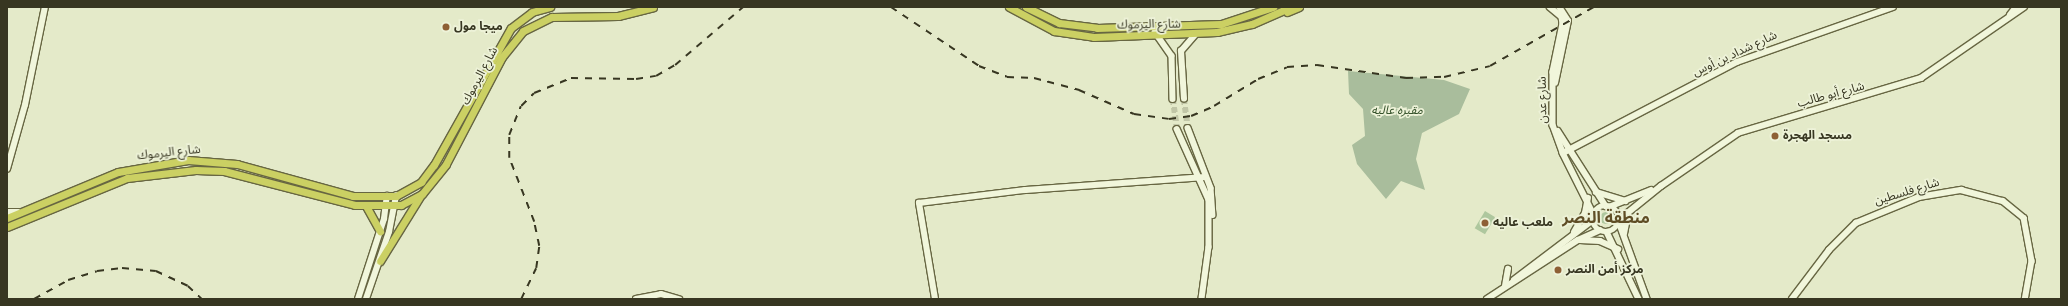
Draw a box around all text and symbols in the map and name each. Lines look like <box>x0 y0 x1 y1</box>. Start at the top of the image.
street label: شارع اليرموك <box>1117 17 1181 33</box>
place label: ميجا مول <box>454 20 503 34</box>
marker: ميجا مول <box>441 22 451 32</box>
street label: شارع شداد بن أوس <box>1691 28 1779 80</box>
street label: شارع اليرموك <box>459 45 501 107</box>
street label: شارع عدن <box>1535 76 1551 124</box>
street label: شارع أبو طالب <box>1796 79 1866 111</box>
park label: مقبره عاليه <box>1371 104 1423 118</box>
place label: مسجد الهجرة <box>1783 129 1852 143</box>
marker: مسجد الهجرة <box>1770 131 1780 141</box>
street label: شارع اليرموك <box>137 143 201 163</box>
street label: شارع فلسطين <box>1873 175 1941 209</box>
district label: منطقة النصر <box>1562 208 1650 228</box>
place label: ملعب عاليه <box>1493 216 1553 230</box>
marker: ملعب عاليه <box>1480 218 1490 228</box>
place label: مركز أمن النصر <box>1566 263 1644 277</box>
marker: مركز أمن النصر <box>1553 265 1563 275</box>

